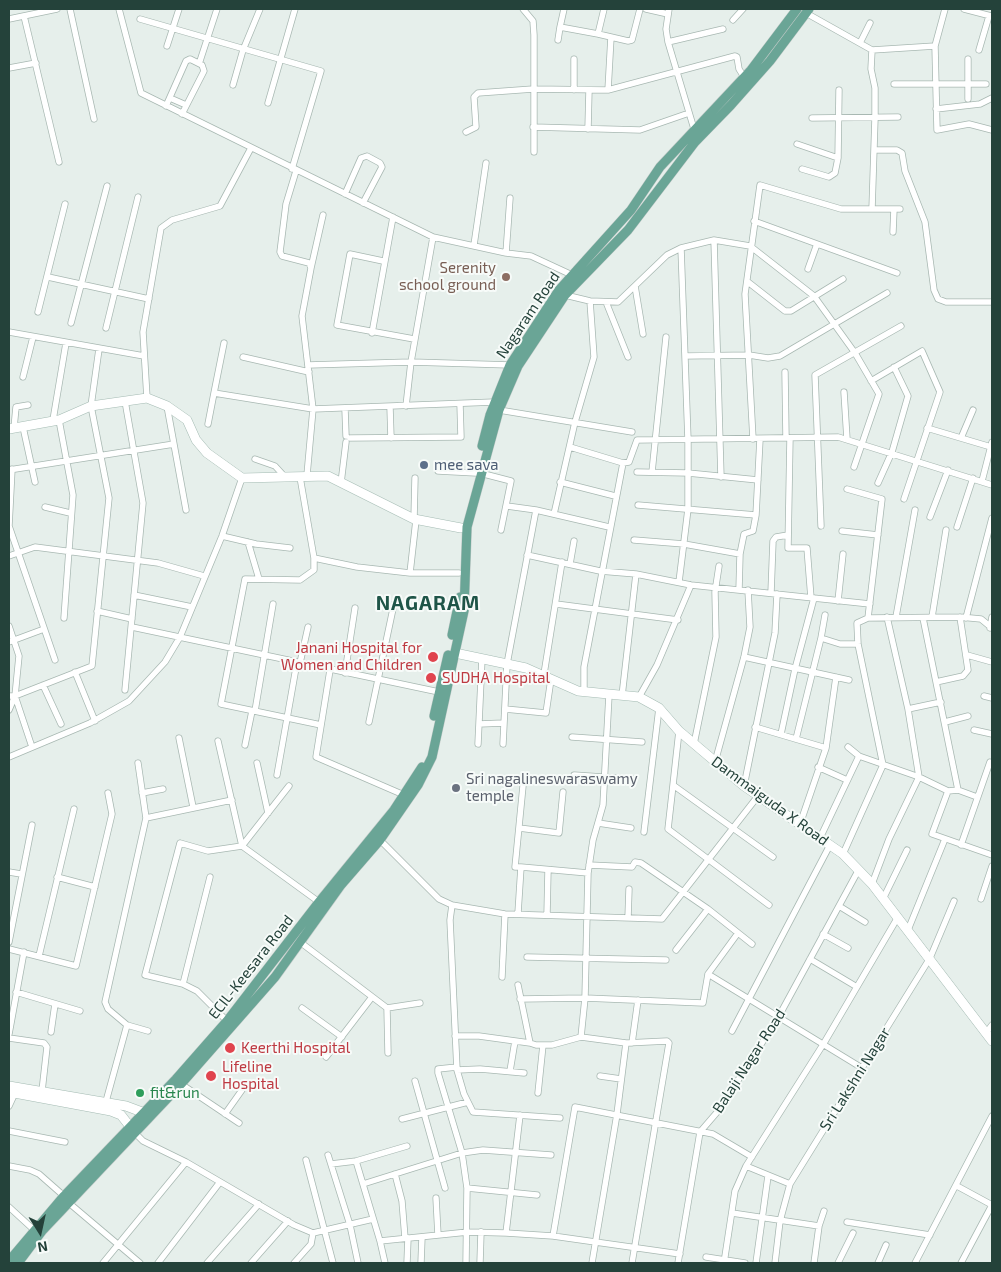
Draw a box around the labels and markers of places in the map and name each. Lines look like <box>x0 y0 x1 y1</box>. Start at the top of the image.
place label: Serenity school ground <box>399 259 496 294</box>
marker: Serenity school ground <box>500 271 512 283</box>
place label: mee sava <box>434 456 499 474</box>
marker: mee sava <box>418 459 430 471</box>
place label: Janani Hospital for Women and Children <box>281 639 422 674</box>
marker: Janani Hospital for Women and Children <box>426 650 440 664</box>
place label: SUDHA Hospital <box>442 669 550 687</box>
marker: SUDHA Hospital <box>424 671 438 685</box>
place label: Sri nagalineswaraswamy temple <box>466 770 638 805</box>
marker: Sri nagalineswaraswamy temple <box>450 782 462 794</box>
place label: Keerthi Hospital <box>241 1039 350 1057</box>
marker: Keerthi Hospital <box>223 1041 237 1055</box>
place label: Lifeline Hospital <box>222 1058 279 1093</box>
marker: Lifeline Hospital <box>204 1069 218 1083</box>
place label: fit&run <box>150 1084 200 1102</box>
marker: fit&run <box>134 1087 146 1099</box>

